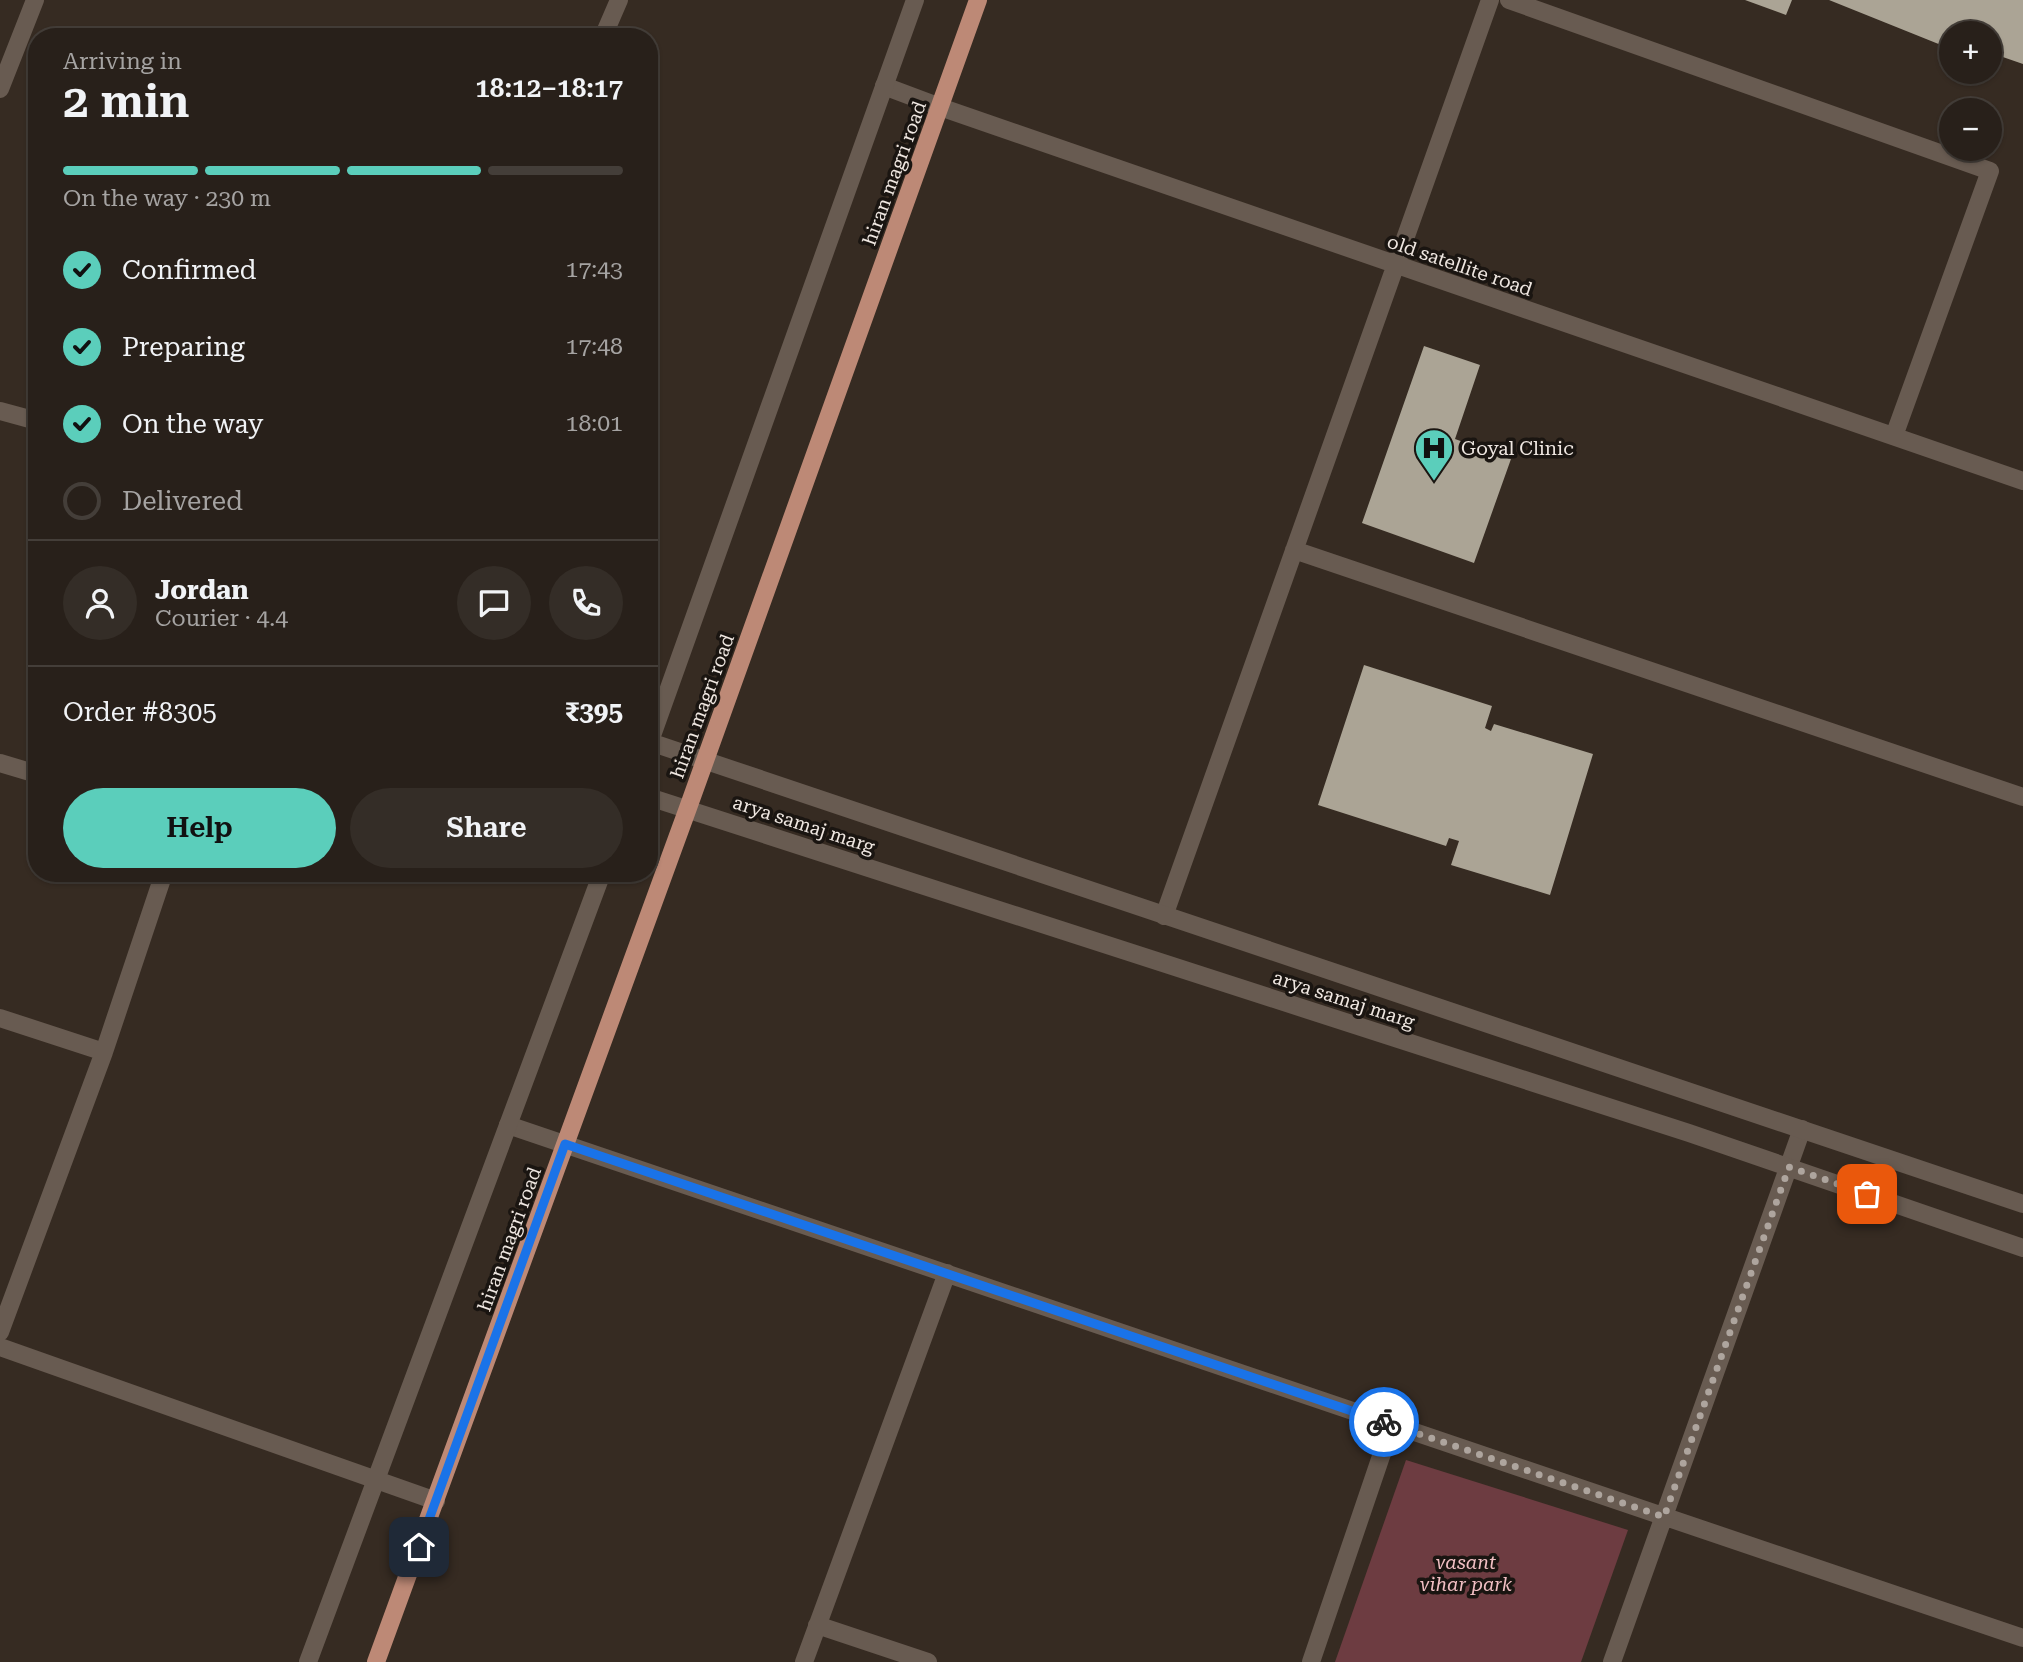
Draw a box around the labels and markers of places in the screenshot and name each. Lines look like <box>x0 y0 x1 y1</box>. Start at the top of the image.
hospital icon: Goyal Clinic <box>1413 427 1455 482</box>
place label: Goyal Clinic <box>1461 437 1574 460</box>
pin <box>1837 1164 1897 1224</box>
pin <box>389 1517 449 1577</box>

